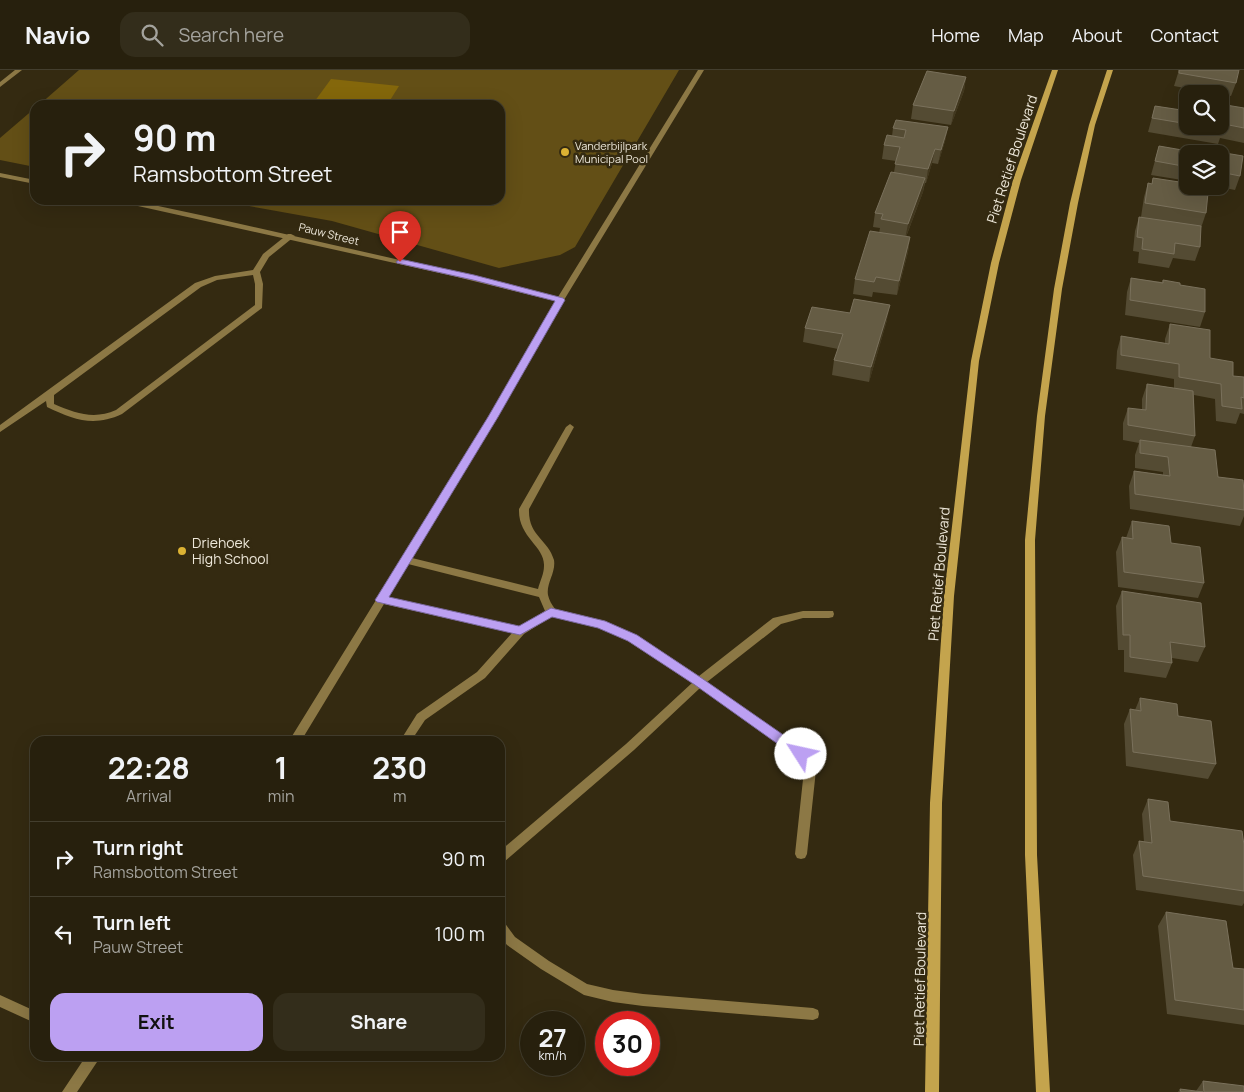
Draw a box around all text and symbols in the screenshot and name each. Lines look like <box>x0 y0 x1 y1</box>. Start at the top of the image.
search box <box>120 12 470 57</box>
text: Navio <box>25 18 90 51</box>
icon: search <box>138 21 166 49</box>
text: Search here <box>178 22 284 48</box>
text: Home <box>931 23 980 47</box>
text: Map <box>1008 23 1044 47</box>
text: About <box>1072 23 1122 47</box>
text: Contact <box>1150 23 1219 47</box>
map controls <box>1179 85 1229 195</box>
button: search <box>1179 85 1229 135</box>
street label: Piet Retief Boulevard <box>982 92 1041 226</box>
text: 90 m <box>133 114 216 162</box>
icon: right <box>50 120 115 185</box>
place label: Vanderbijlpark Municipal Pool <box>575 138 648 166</box>
button: layers <box>1179 145 1229 195</box>
marker: Vanderbijlpark Municipal Pool <box>559 146 571 158</box>
text: Ramsbottom Street <box>133 159 332 189</box>
pin <box>379 211 421 262</box>
icon: arrive <box>386 218 414 246</box>
street label: Pauw Street <box>297 219 361 248</box>
street label: Piet Retief Boulevard <box>923 506 954 642</box>
place label: Driehoek High School <box>192 533 269 568</box>
marker: Driehoek High School <box>176 545 188 557</box>
position arrow <box>774 727 826 779</box>
text: 22:28 <box>108 747 190 788</box>
text: 1 <box>275 747 288 788</box>
text: 230 <box>372 747 427 788</box>
text: Arrival <box>126 785 172 807</box>
text: min <box>268 785 295 807</box>
text: m <box>393 785 407 807</box>
text: Turn right <box>93 835 183 861</box>
icon: right <box>50 845 78 873</box>
text: 90 m <box>442 846 485 872</box>
text: Ramsbottom Street <box>93 861 238 883</box>
text: Turn left <box>93 910 171 936</box>
street label: Piet Retief Boulevard <box>909 912 930 1046</box>
icon: left <box>50 920 78 948</box>
text: 100 m <box>434 921 485 947</box>
text: Pauw Street <box>93 936 183 958</box>
button: Exit <box>50 993 263 1051</box>
button: Share <box>273 993 485 1051</box>
speed limit sign: 30 <box>595 1011 660 1076</box>
text: 27 <box>538 1020 567 1055</box>
text: km/h <box>539 1047 566 1064</box>

